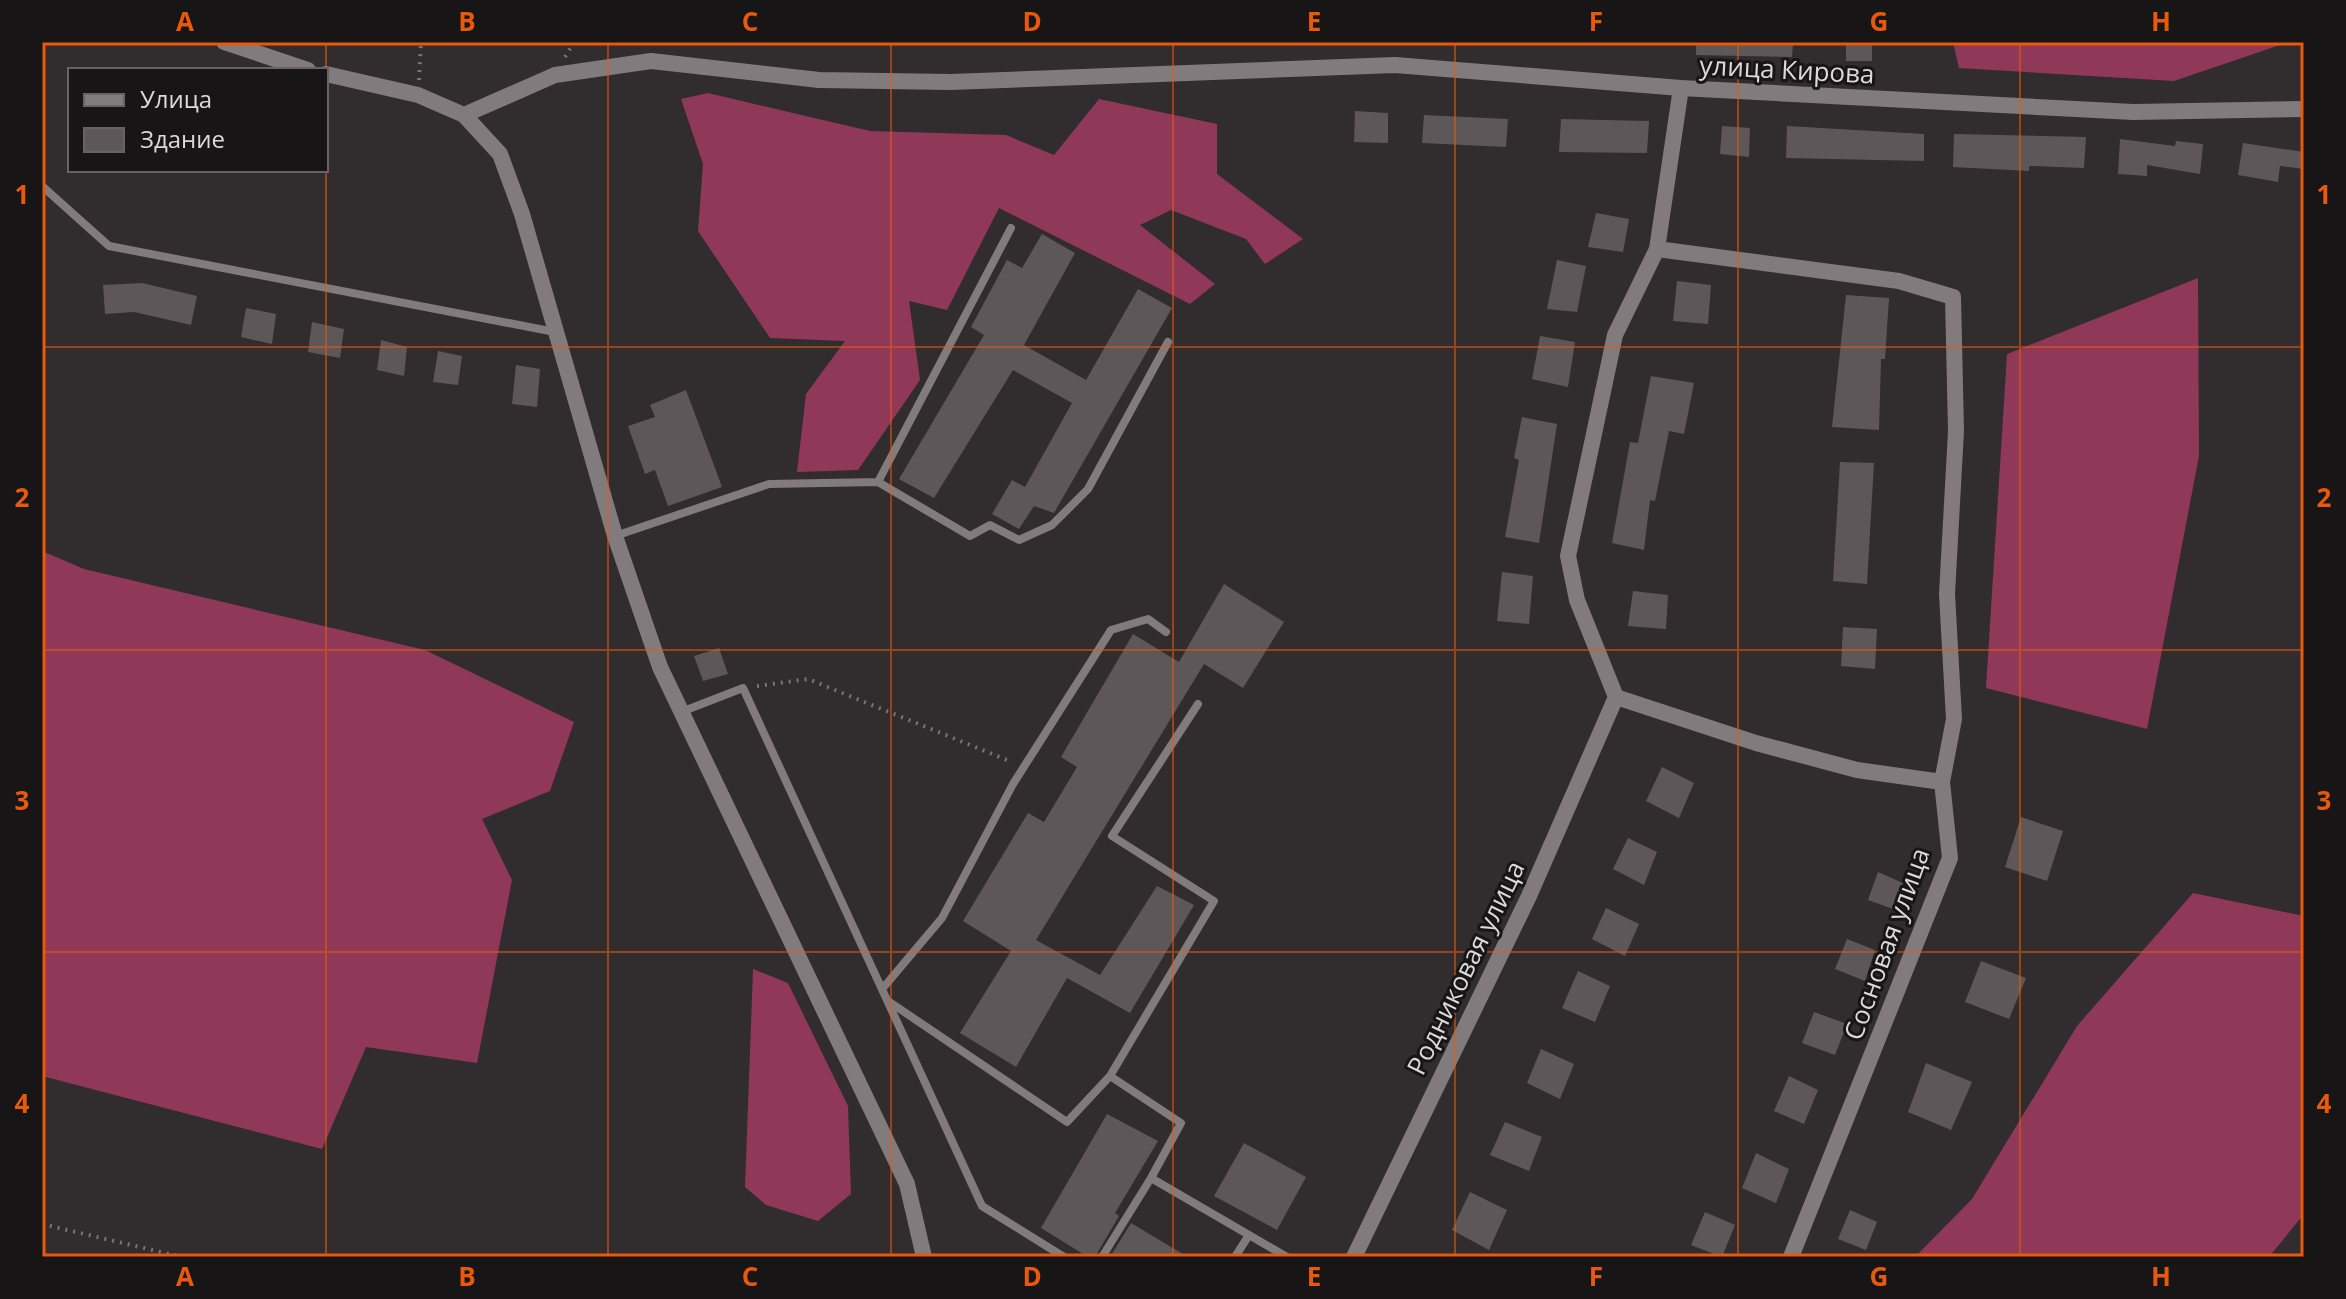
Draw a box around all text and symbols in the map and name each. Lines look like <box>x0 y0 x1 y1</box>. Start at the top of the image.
text: A <box>176 3 194 39</box>
text: B <box>458 3 476 39</box>
text: C <box>742 3 758 39</box>
text: D <box>1022 3 1042 39</box>
text: E <box>1307 3 1321 39</box>
text: F <box>1589 3 1603 39</box>
text: G <box>1870 3 1888 39</box>
text: H <box>2151 3 2171 39</box>
street label: улица Кирова <box>1699 46 1875 92</box>
legend <box>68 68 328 172</box>
text: Улица <box>140 82 212 115</box>
text: Здание <box>140 122 225 155</box>
text: 1 <box>15 176 29 212</box>
text: 1 <box>2317 176 2331 212</box>
text: 2 <box>15 479 30 515</box>
text: 2 <box>2317 479 2332 515</box>
text: 3 <box>15 782 29 818</box>
text: 3 <box>2317 782 2331 818</box>
street label: Сосновая улица <box>1835 842 1938 1045</box>
street label: Родниковая улица <box>1398 855 1533 1081</box>
text: 4 <box>15 1085 30 1121</box>
text: 4 <box>2317 1085 2332 1121</box>
text: A <box>176 1258 194 1294</box>
text: B <box>458 1258 476 1294</box>
text: C <box>742 1258 758 1294</box>
text: D <box>1022 1258 1042 1294</box>
text: E <box>1307 1258 1321 1294</box>
text: F <box>1589 1258 1603 1294</box>
text: G <box>1870 1258 1888 1294</box>
text: H <box>2151 1258 2171 1294</box>

